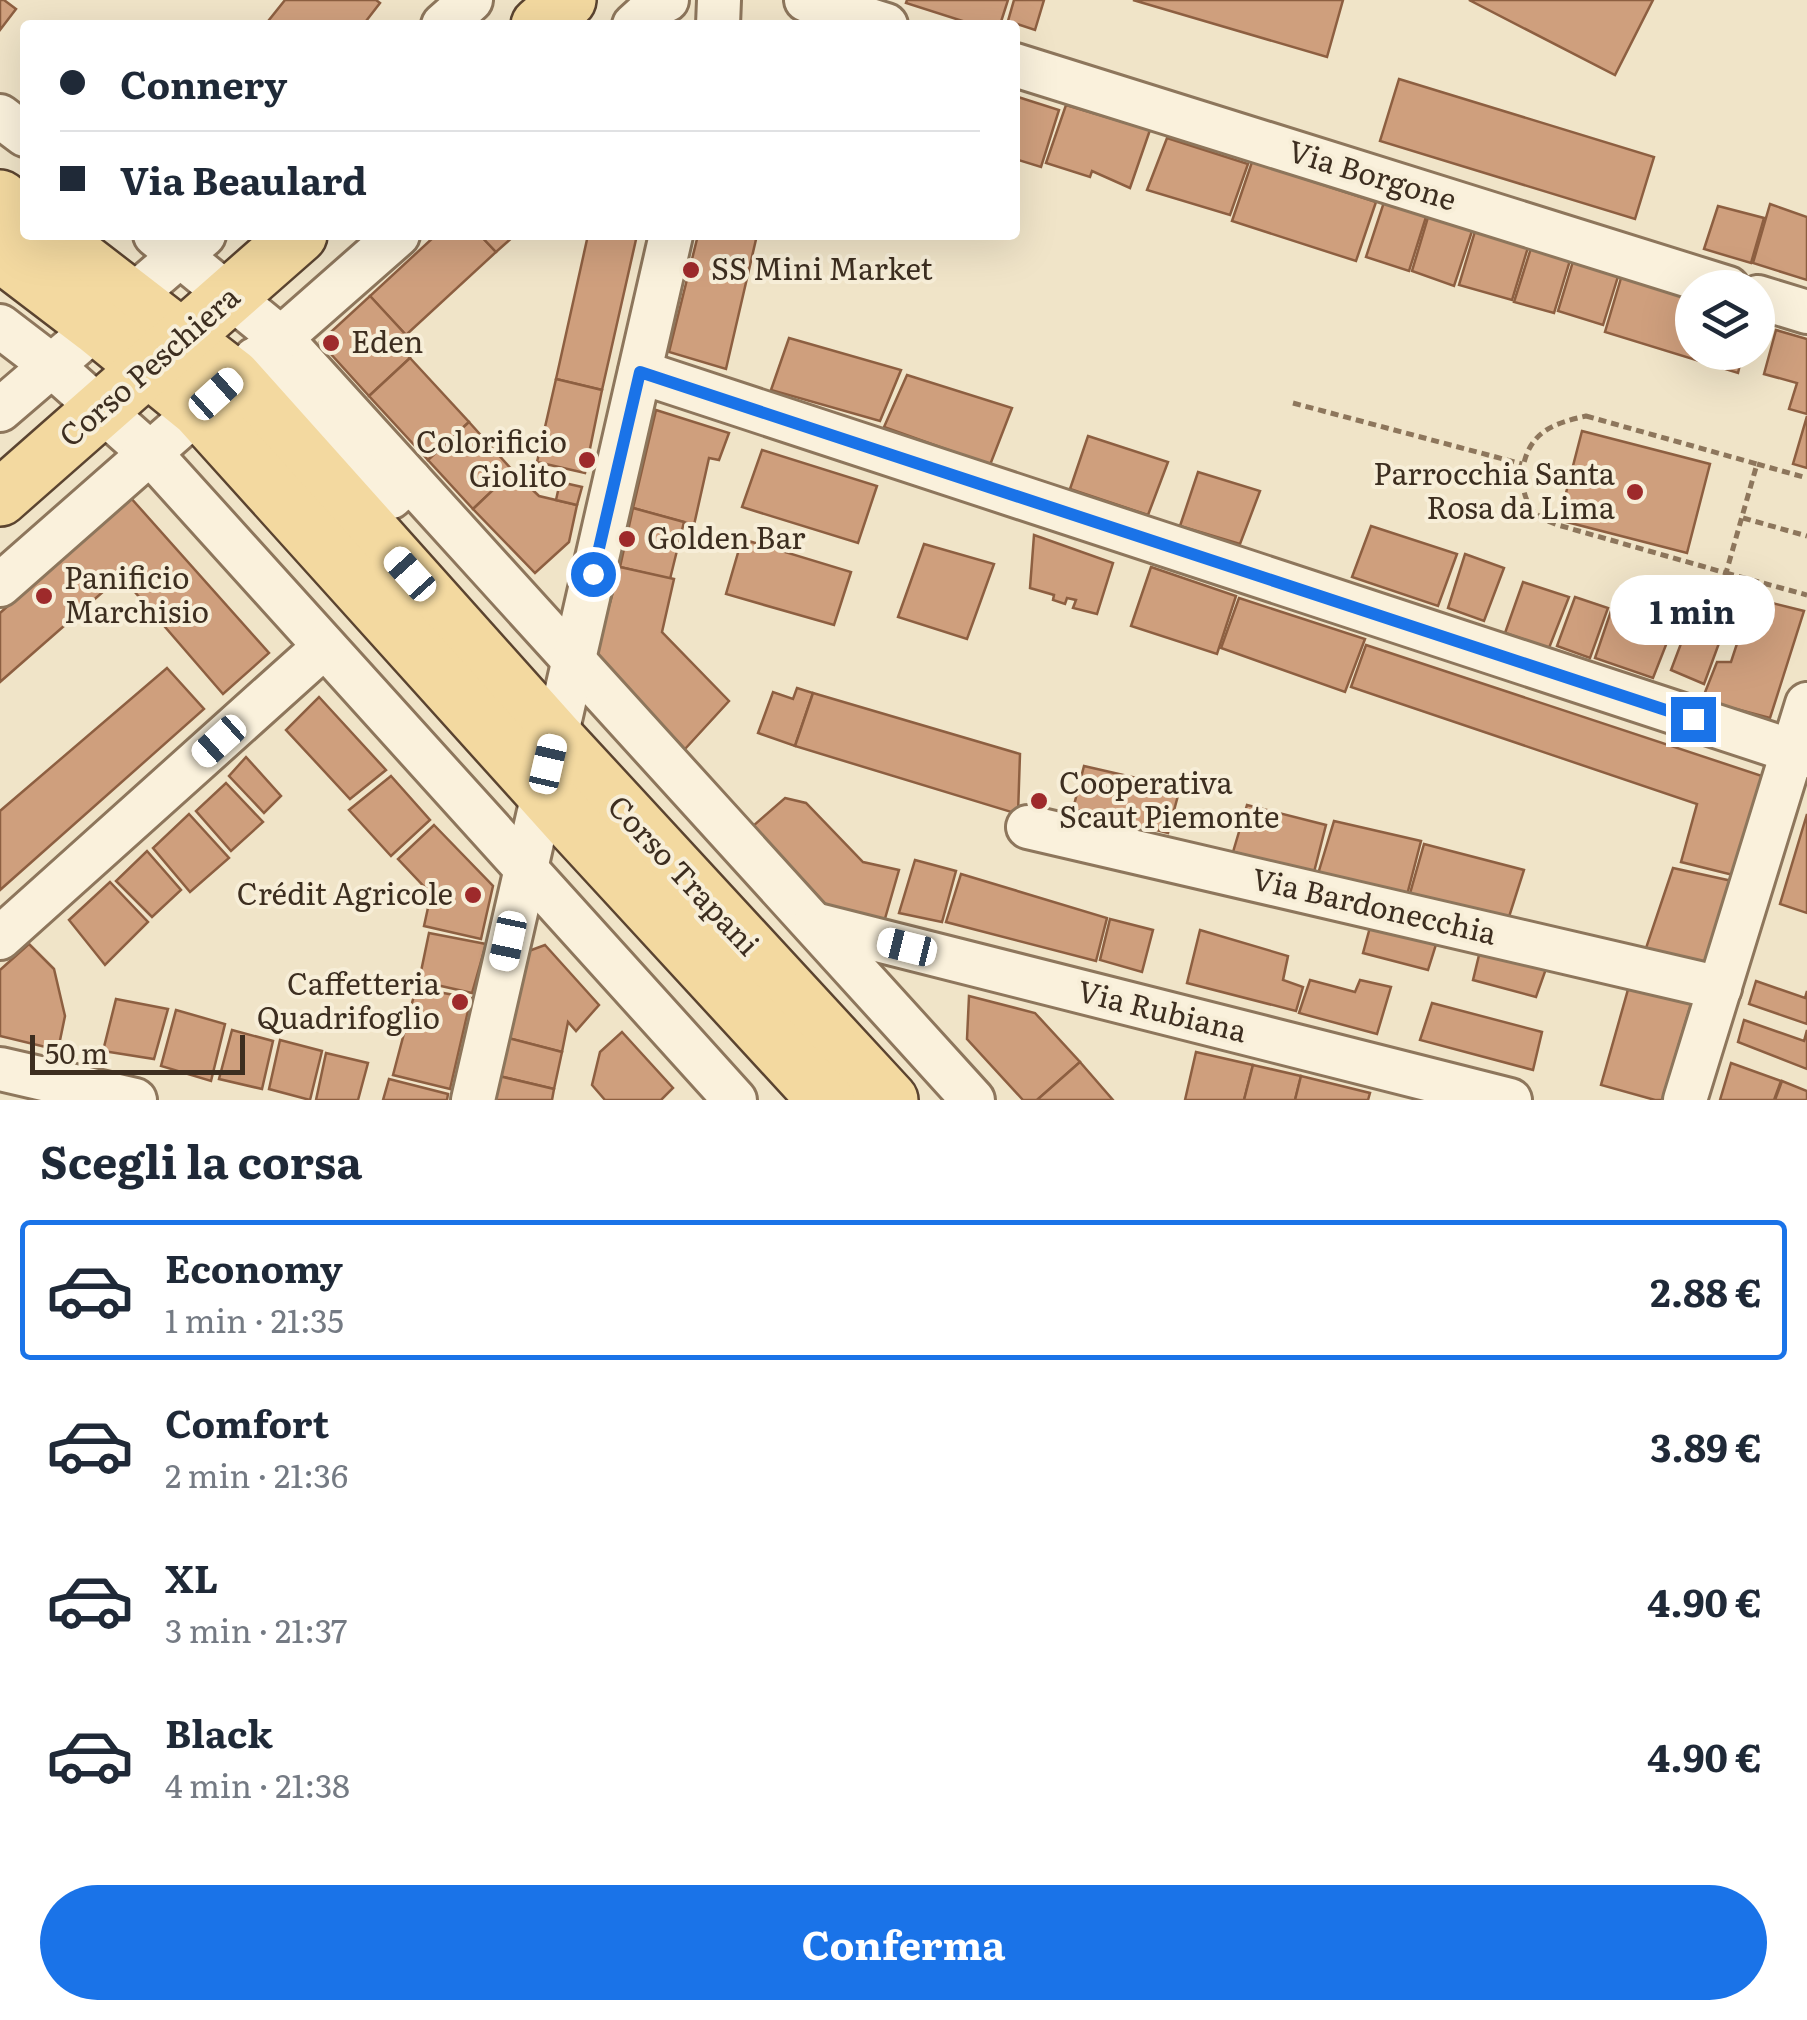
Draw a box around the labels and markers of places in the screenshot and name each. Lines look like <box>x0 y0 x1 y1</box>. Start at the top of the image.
place label: SS Mini Market <box>711 245 933 289</box>
marker: SS Mini Market <box>680 259 702 281</box>
place label: Eden <box>351 318 423 362</box>
marker: Eden <box>320 332 342 354</box>
place label: Colorificio Giolito <box>416 418 567 496</box>
marker: Colorificio Giolito <box>576 449 598 471</box>
place label: Parrocchia Santa Rosa da Lima <box>1373 450 1616 528</box>
marker: Parrocchia Santa Rosa da Lima <box>1624 481 1646 503</box>
place label: Golden Bar <box>647 514 805 558</box>
marker: Golden Bar <box>616 528 638 550</box>
place label: Panificio Marchisio <box>64 554 209 632</box>
marker: Panificio Marchisio <box>33 585 55 607</box>
place label: Cooperativa Scaut Piemonte <box>1059 759 1280 837</box>
marker: Cooperativa Scaut Piemonte <box>1028 790 1050 812</box>
place label: Crédit Agricole <box>237 870 453 914</box>
marker: Crédit Agricole <box>462 884 484 906</box>
place label: Caffetteria Quadrifoglio <box>257 960 441 1038</box>
marker: Caffetteria Quadrifoglio <box>449 991 471 1013</box>

